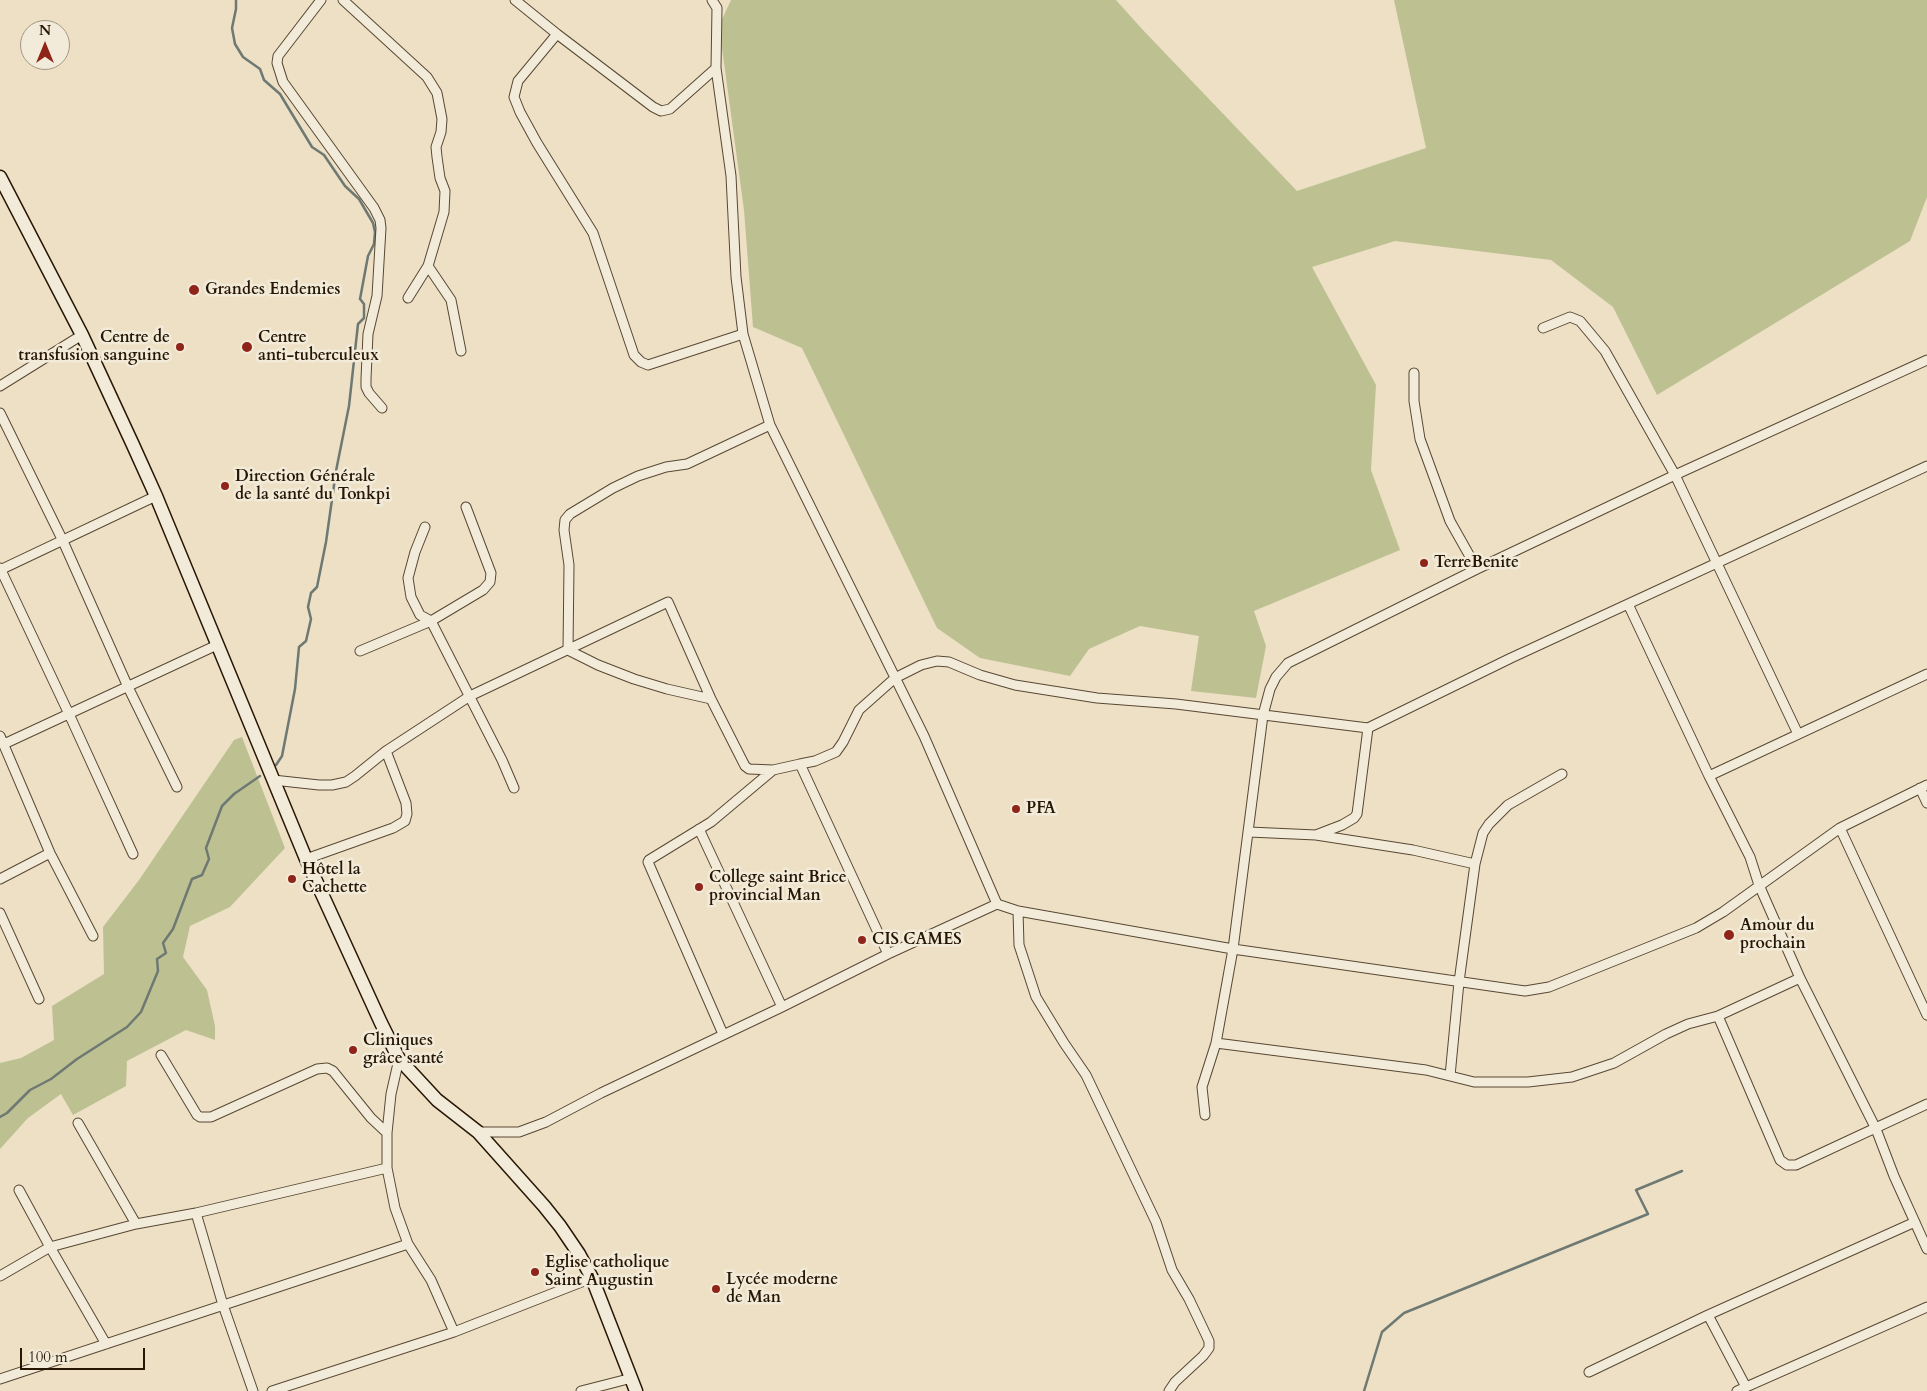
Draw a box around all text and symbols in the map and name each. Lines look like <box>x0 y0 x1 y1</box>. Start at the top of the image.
north arrow <box>20 20 70 70</box>
text: N <box>39 21 51 40</box>
place label: Grandes Endemies <box>205 280 341 300</box>
marker: Grandes Endemies <box>187 283 201 297</box>
place label: Centre de transfusion sanguine <box>18 328 170 366</box>
place label: Centre anti-tuberculeux <box>258 328 379 366</box>
marker: Centre anti-tuberculeux <box>240 340 254 354</box>
marker: Centre de transfusion sanguine <box>174 341 186 353</box>
place label: Direction Générale de la santé du Tonkpi <box>235 467 390 505</box>
marker: Direction Générale de la santé du Tonkpi <box>219 480 231 492</box>
place label: TerreBenite <box>1434 553 1519 573</box>
marker: TerreBenite <box>1418 557 1430 569</box>
place label: PFA <box>1026 799 1056 819</box>
marker: PFA <box>1010 803 1022 815</box>
place label: Hôtel la Cachette <box>302 860 367 898</box>
place label: College saint Brice provincial Man <box>709 868 847 906</box>
marker: Hôtel la Cachette <box>286 873 298 885</box>
marker: College saint Brice provincial Man <box>693 881 705 893</box>
place label: Amour du prochain <box>1740 916 1815 954</box>
marker: Amour du prochain <box>1722 928 1736 942</box>
place label: CIS CAMES <box>872 930 962 950</box>
marker: CIS CAMES <box>856 934 868 946</box>
place label: Cliniques grâce santé <box>363 1031 444 1069</box>
marker: Cliniques grâce santé <box>347 1044 359 1056</box>
place label: Eglise catholique Saint Augustin <box>545 1253 669 1291</box>
marker: Eglise catholique Saint Augustin <box>529 1266 541 1278</box>
place label: Lycée moderne de Man <box>726 1270 838 1308</box>
marker: Lycée moderne de Man <box>710 1283 722 1295</box>
scale bar <box>22 1338 148 1370</box>
text: 100 m <box>28 1347 68 1367</box>

